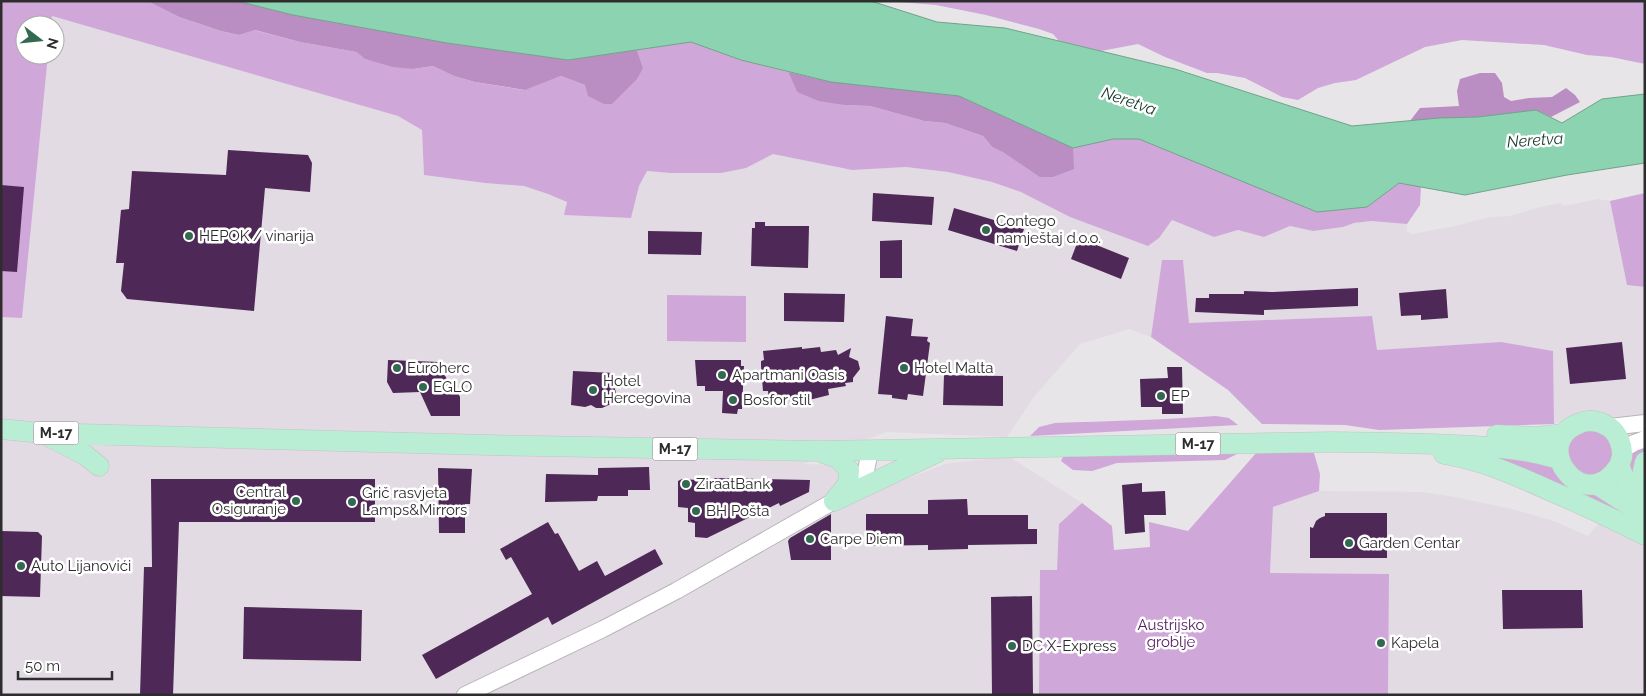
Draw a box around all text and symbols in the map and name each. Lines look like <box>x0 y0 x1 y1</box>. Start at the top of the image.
north arrow <box>15 15 65 65</box>
text: N <box>43 36 62 51</box>
water label: Neretva <box>1099 83 1159 119</box>
water label: Neretva <box>1506 129 1564 151</box>
place label: Contego namještaj d.o.o. <box>996 212 1101 247</box>
marker: Contego namještaj d.o.o. <box>980 224 992 236</box>
place label: HEPOK / vinarija <box>199 227 314 245</box>
marker: HEPOK / vinarija <box>183 230 195 242</box>
place label: Euroherc <box>407 359 470 377</box>
place label: Hotel Malta <box>914 359 993 377</box>
marker: Euroherc <box>391 362 403 374</box>
marker: Hotel Malta <box>898 362 910 374</box>
place label: Apartmani Oasis <box>732 366 845 384</box>
marker: Apartmani Oasis <box>716 369 728 381</box>
place label: Hotel Hercegovina <box>603 372 691 407</box>
place label: EGLO <box>433 378 472 396</box>
marker: EGLO <box>417 381 429 393</box>
marker: Hotel Hercegovina <box>587 384 599 396</box>
place label: EP <box>1171 387 1189 405</box>
marker: EP <box>1155 390 1167 402</box>
place label: Bosfor stil <box>743 391 812 409</box>
marker: Bosfor stil <box>727 394 739 406</box>
road number: M-17 <box>34 422 78 444</box>
road number: M-17 <box>1176 432 1220 456</box>
road number: M-17 <box>652 438 698 460</box>
place label: ZiraatBank <box>696 475 770 493</box>
marker: ZiraatBank <box>680 478 692 490</box>
place label: Central Osiguranje <box>212 483 287 518</box>
place label: Grič rasvjeta Lamps&Mirrors <box>362 484 467 519</box>
marker: Central Osiguranje <box>290 495 302 507</box>
marker: Grič rasvjeta Lamps&Mirrors <box>346 496 358 508</box>
place label: BH Pošta <box>706 502 769 520</box>
marker: BH Pošta <box>690 505 702 517</box>
place label: Carpe Diem <box>820 530 902 548</box>
marker: Carpe Diem <box>804 533 816 545</box>
place label: Garden Centar <box>1359 534 1461 552</box>
marker: Garden Centar <box>1343 537 1355 549</box>
place label: Auto Lijanovići <box>31 557 131 575</box>
marker: Auto Lijanovići <box>15 560 27 572</box>
park label: Austrijsko groblje <box>1138 616 1204 651</box>
place label: Kapela <box>1391 634 1439 652</box>
place label: DC X-Express <box>1022 637 1116 655</box>
marker: Kapela <box>1375 637 1387 649</box>
marker: DC X-Express <box>1006 640 1018 652</box>
scale bar <box>18 648 111 680</box>
text: 50 m <box>25 657 60 675</box>

